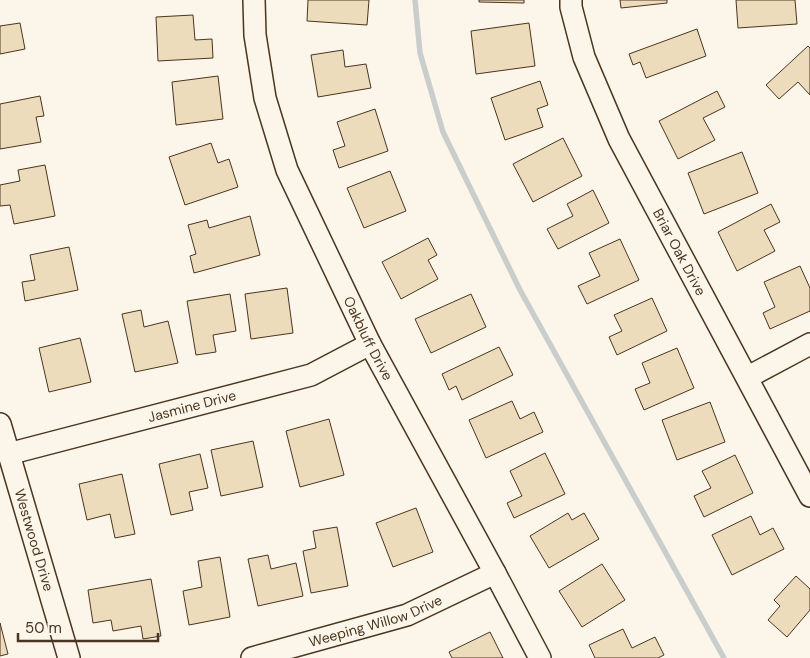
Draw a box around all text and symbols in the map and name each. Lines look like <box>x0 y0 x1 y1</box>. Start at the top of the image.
street label: Briar Oak Drive <box>649 205 710 299</box>
street label: Oakbluff Drive <box>340 293 397 384</box>
street label: Jasmine Drive <box>146 386 238 426</box>
street label: Westwood Drive <box>11 487 58 593</box>
street label: Weeping Willow Drive <box>307 591 445 651</box>
scale bar <box>18 610 158 642</box>
text: 50 m <box>25 618 62 638</box>

